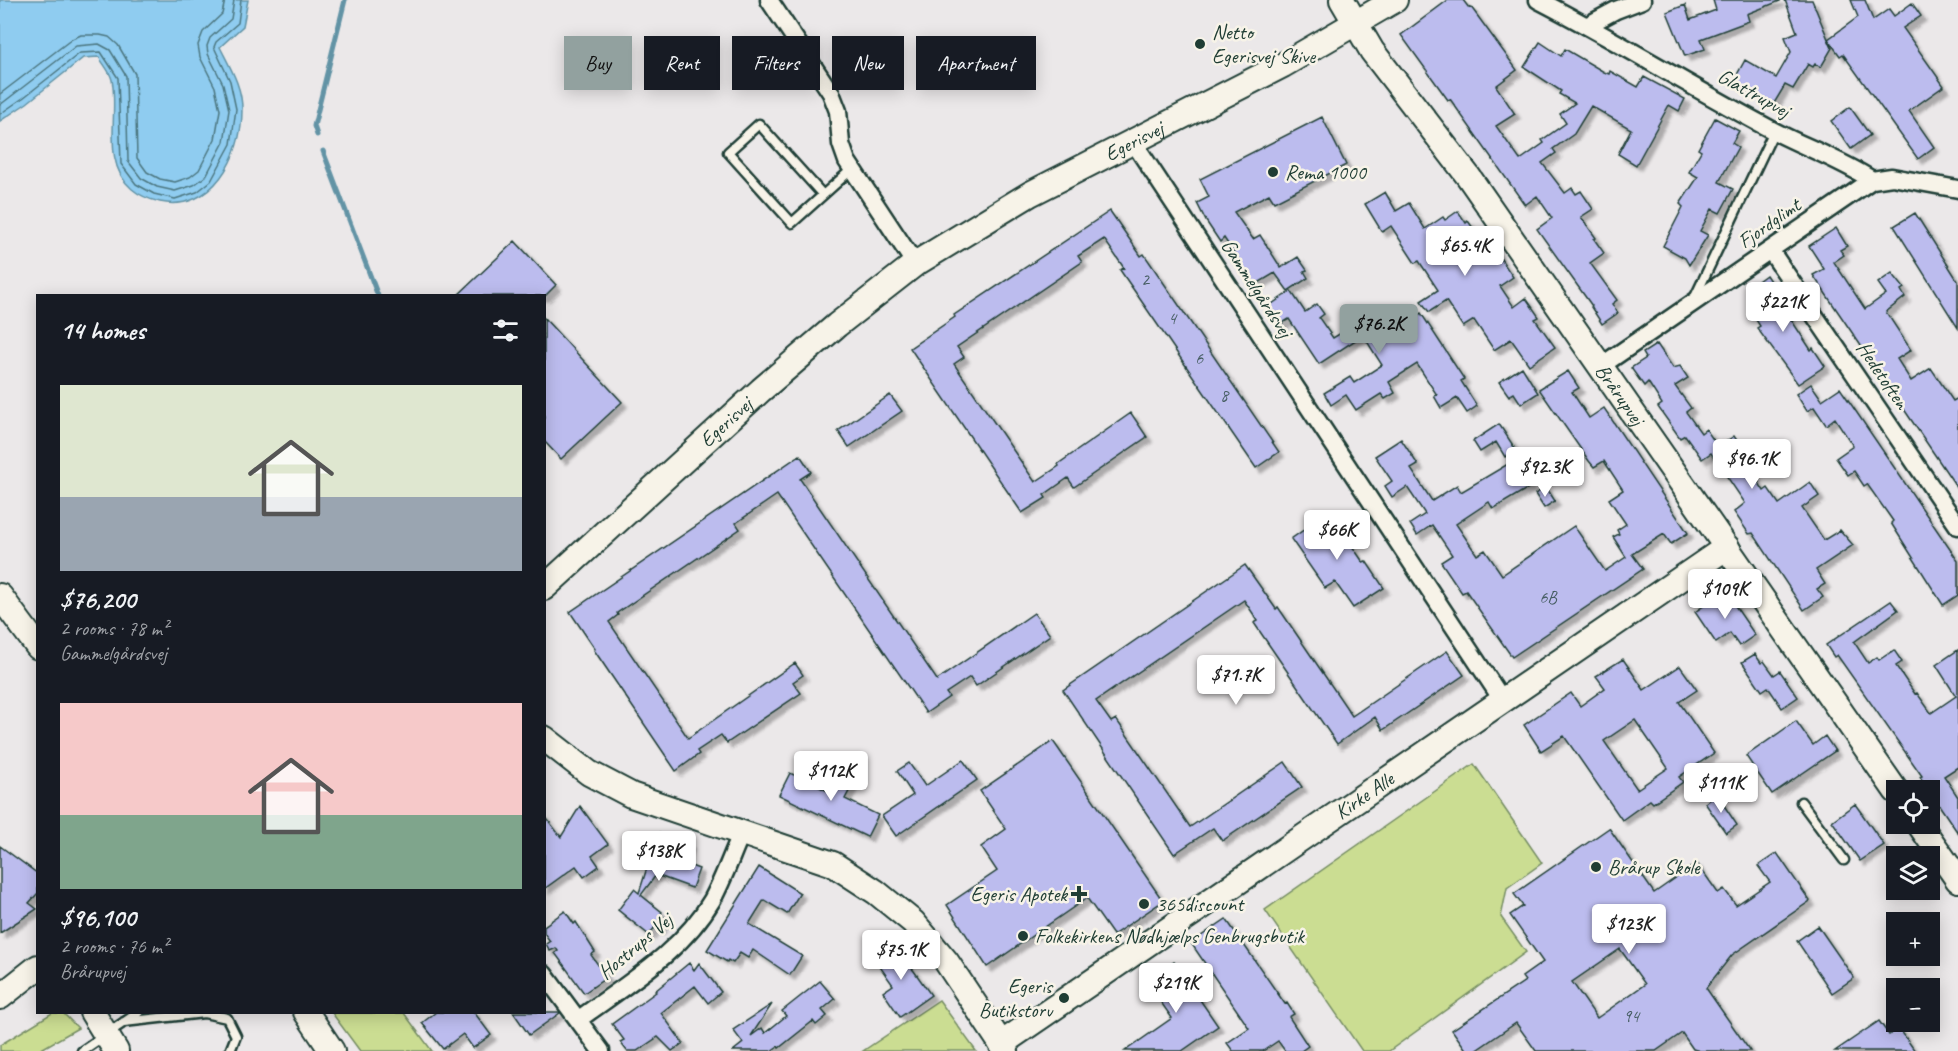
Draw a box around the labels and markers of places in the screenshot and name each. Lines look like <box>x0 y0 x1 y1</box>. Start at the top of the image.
place label: Netto Egerisvej Skive <box>1212 19 1316 69</box>
marker: Netto Egerisvej Skive <box>1193 37 1207 51</box>
place label: Rema 1000 <box>1285 159 1368 185</box>
marker: Rema 1000 <box>1266 165 1280 179</box>
pin: $65.4K <box>1416 226 1514 277</box>
pin: $221K <box>1741 282 1825 333</box>
pin: $76.2K <box>1330 304 1428 355</box>
pin: $96.1K <box>1703 439 1801 490</box>
pin: $92.3K <box>1496 447 1594 498</box>
pin: $66K <box>1301 510 1373 561</box>
pin: $109K <box>1683 569 1767 620</box>
pin: $71.7K <box>1187 655 1285 706</box>
pin: $112K <box>789 751 873 802</box>
pin: $111K <box>1679 763 1763 814</box>
pin: $138K <box>617 831 701 882</box>
place label: Brårup Skole <box>1608 854 1701 880</box>
marker: Brårup Skole <box>1589 860 1603 874</box>
place label: Egeris Apotek <box>971 881 1068 907</box>
marker: Egeris Apotek <box>1072 887 1086 901</box>
place label: 365discount <box>1156 891 1245 917</box>
marker: 365discount <box>1137 897 1151 911</box>
pin: $123K <box>1587 904 1671 955</box>
place label: Folkekirkens Nødhjælps Genbrugsbutik <box>1035 923 1305 949</box>
marker: Folkekirkens Nødhjælps Genbrugsbutik <box>1016 929 1030 943</box>
pin: $75.1K <box>852 930 950 981</box>
pin: $219K <box>1134 963 1218 1014</box>
place label: Egeris Butikstorv <box>979 973 1054 1023</box>
marker: Egeris Butikstorv <box>1057 991 1071 1005</box>

